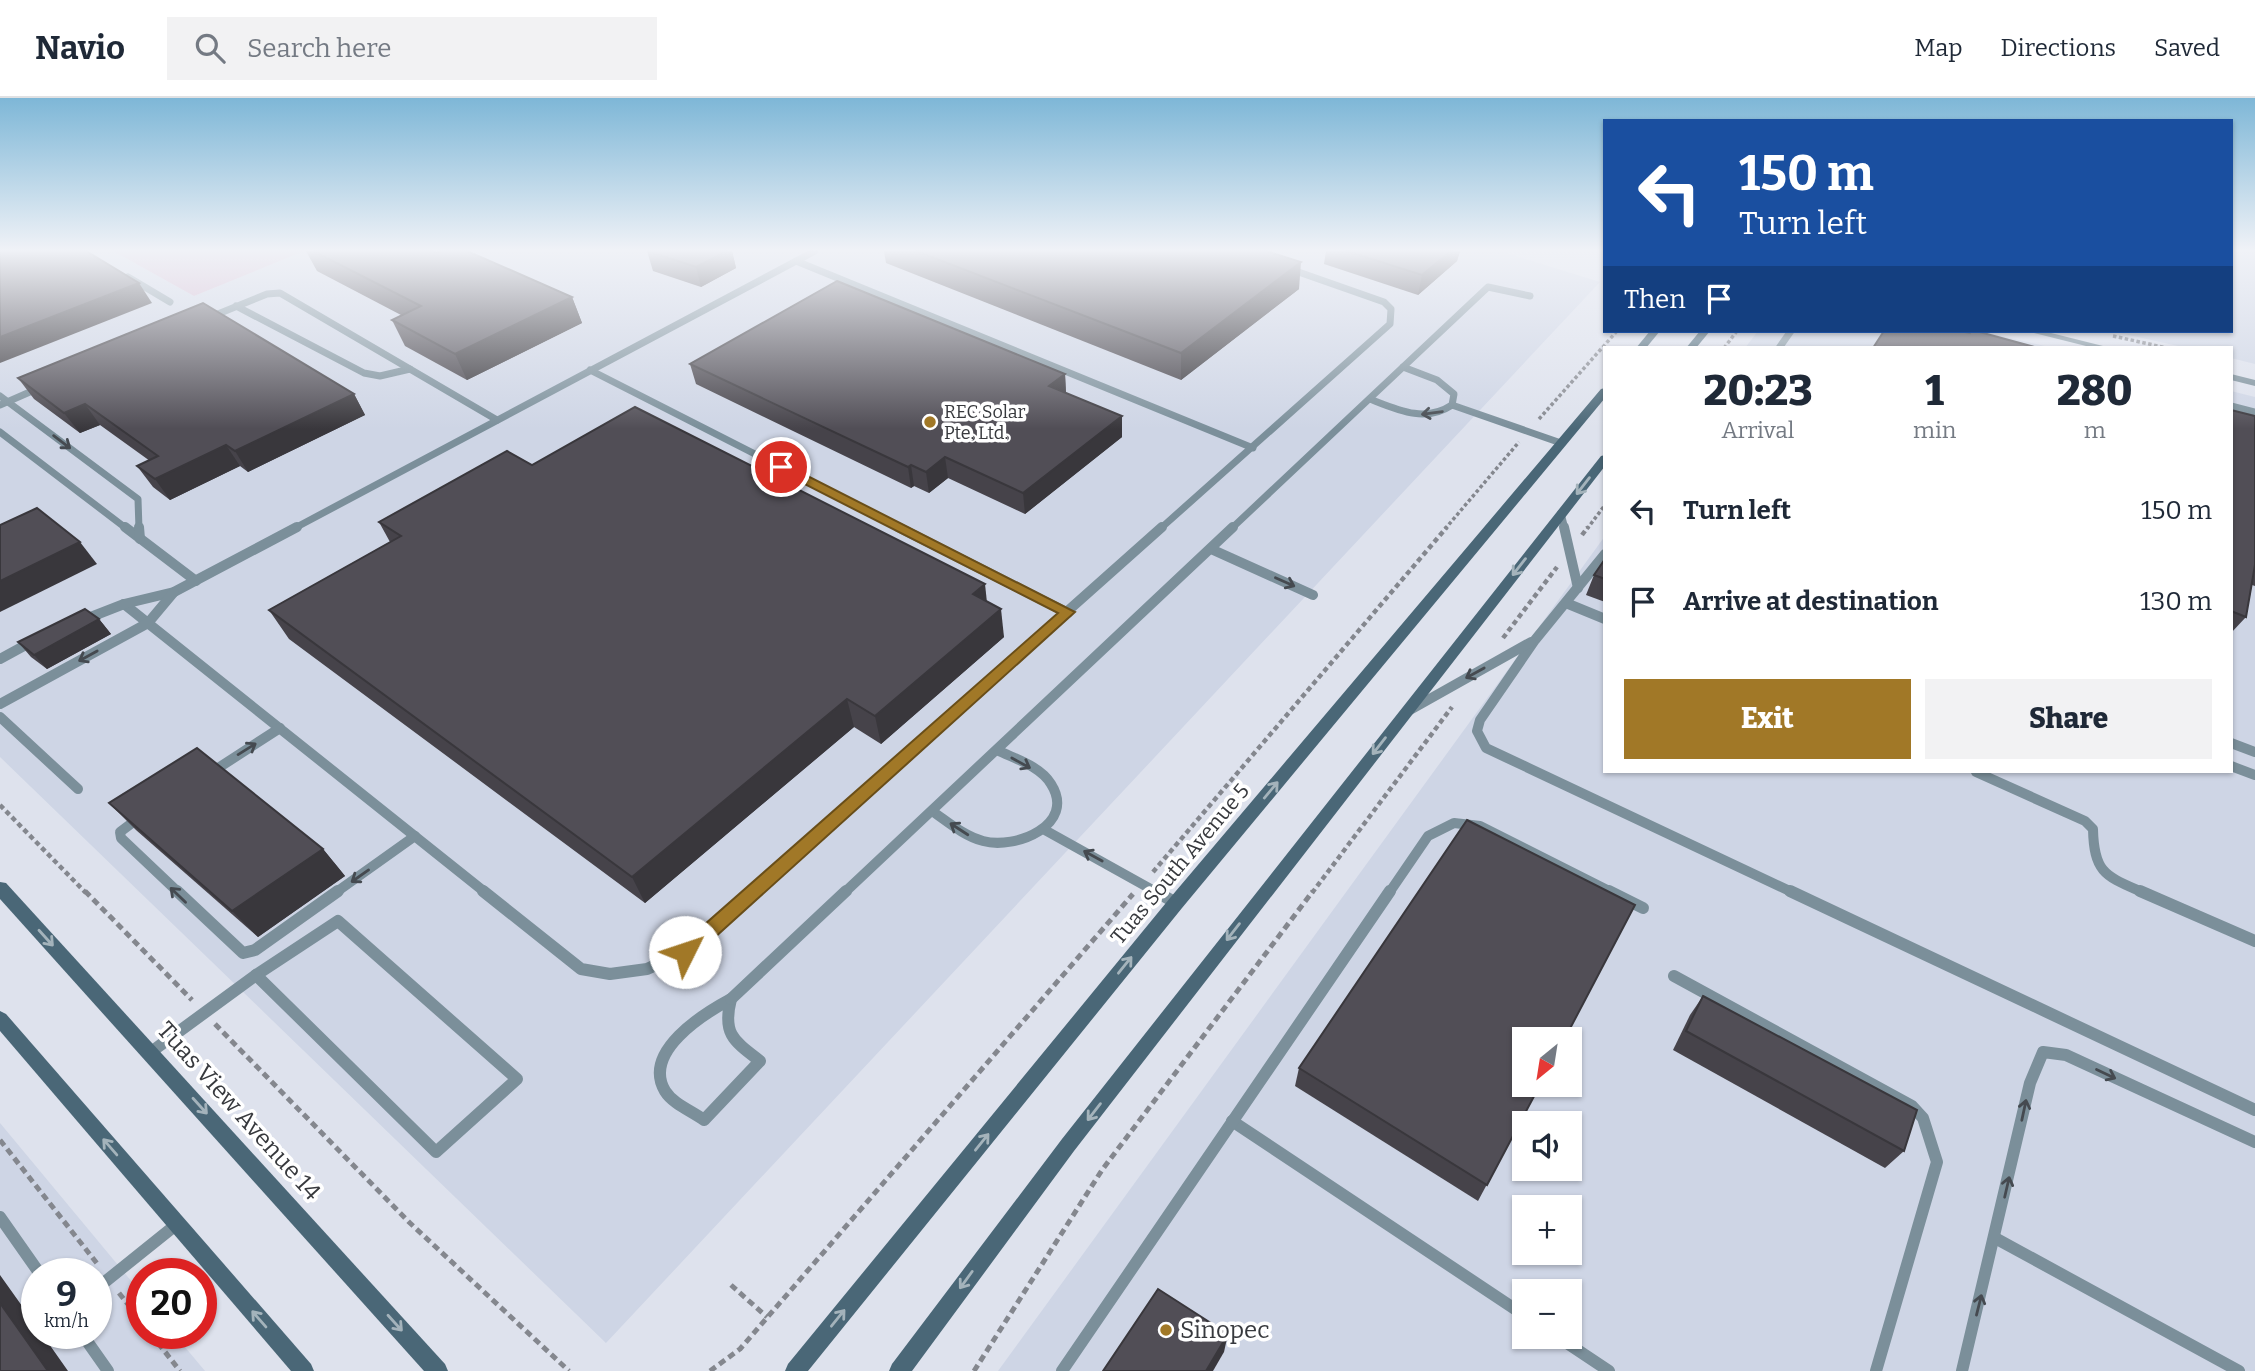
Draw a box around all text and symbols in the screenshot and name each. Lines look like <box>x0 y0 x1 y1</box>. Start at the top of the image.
search box <box>167 17 657 80</box>
text: Navio <box>35 28 125 68</box>
icon: search <box>191 29 229 67</box>
text: Search here <box>247 33 391 64</box>
text: Map <box>1914 34 1963 62</box>
text: Directions <box>2001 34 2116 62</box>
text: Saved <box>2154 34 2220 62</box>
text: 150 m <box>1739 144 1874 203</box>
icon: left <box>1624 147 1715 238</box>
text: Turn left <box>1739 204 1867 242</box>
icon: arrive <box>1700 280 1738 318</box>
text: Then <box>1624 284 1686 315</box>
text: 20:23 <box>1703 366 1813 416</box>
text: 1 <box>1925 366 1944 416</box>
text: 280 <box>2057 366 2133 416</box>
place label: REC Solar Pte. Ltd. <box>944 401 1026 444</box>
one-way arrow <box>1421 407 1444 420</box>
marker: REC Solar Pte. Ltd. <box>922 414 938 430</box>
text: Arrival <box>1722 416 1794 444</box>
text: min <box>1913 416 1956 444</box>
text: m <box>2084 416 2106 444</box>
one-way arrow <box>52 435 71 450</box>
pin <box>751 437 811 497</box>
icon: arrive <box>762 448 800 486</box>
one-way arrow <box>1576 476 1591 495</box>
icon: left <box>1624 492 1662 530</box>
text: Turn left <box>1683 495 1791 526</box>
text: 150 m <box>2141 495 2212 526</box>
one-way arrow <box>1512 558 1527 576</box>
one-way arrow <box>1274 576 1296 589</box>
icon: arrive <box>1624 583 1662 621</box>
text: Arrive at destination <box>1683 586 1938 617</box>
text: 130 m <box>2140 586 2212 617</box>
one-way arrow <box>78 649 99 663</box>
one-way arrow <box>1466 666 1486 680</box>
button: Exit <box>1624 679 1911 759</box>
button: Share <box>1925 679 2212 759</box>
one-way arrow <box>1372 737 1387 755</box>
one-way arrow <box>237 742 257 756</box>
one-way arrow <box>1010 757 1031 770</box>
street label: Tuas South Avenue 5 <box>1105 778 1255 950</box>
one-way arrow <box>1263 782 1278 800</box>
one-way arrow <box>950 821 969 836</box>
one-way arrow <box>1083 849 1104 862</box>
one-way arrow <box>351 869 370 883</box>
one-way arrow <box>170 886 187 903</box>
position arrow <box>648 915 722 989</box>
one-way arrow <box>1226 922 1241 940</box>
one-way arrow <box>38 929 54 947</box>
one-way arrow <box>1118 957 1133 975</box>
street label: Tuas View Avenue 14 <box>152 1016 326 1206</box>
north arrow <box>1512 1027 1582 1097</box>
map controls <box>1512 1027 1582 1349</box>
one-way arrow <box>2095 1068 2117 1081</box>
one-way arrow <box>191 1097 208 1114</box>
one-way arrow <box>2017 1099 2031 1122</box>
one-way arrow <box>1087 1102 1102 1120</box>
button: sound <box>1512 1111 1582 1181</box>
one-way arrow <box>974 1133 989 1151</box>
one-way arrow <box>102 1138 118 1156</box>
one-way arrow <box>2000 1176 2014 1199</box>
button: + <box>1512 1195 1582 1265</box>
speed limit sign: 20 <box>126 1258 217 1349</box>
one-way arrow <box>959 1270 974 1289</box>
text: 9 <box>56 1273 77 1315</box>
button: − <box>1512 1279 1582 1349</box>
one-way arrow <box>1973 1294 1986 1317</box>
text: km/h <box>44 1310 89 1332</box>
one-way arrow <box>830 1310 846 1328</box>
one-way arrow <box>251 1311 267 1329</box>
one-way arrow <box>387 1313 403 1331</box>
place label: Sinopec <box>1180 1316 1270 1344</box>
marker: Sinopec <box>1158 1322 1174 1338</box>

